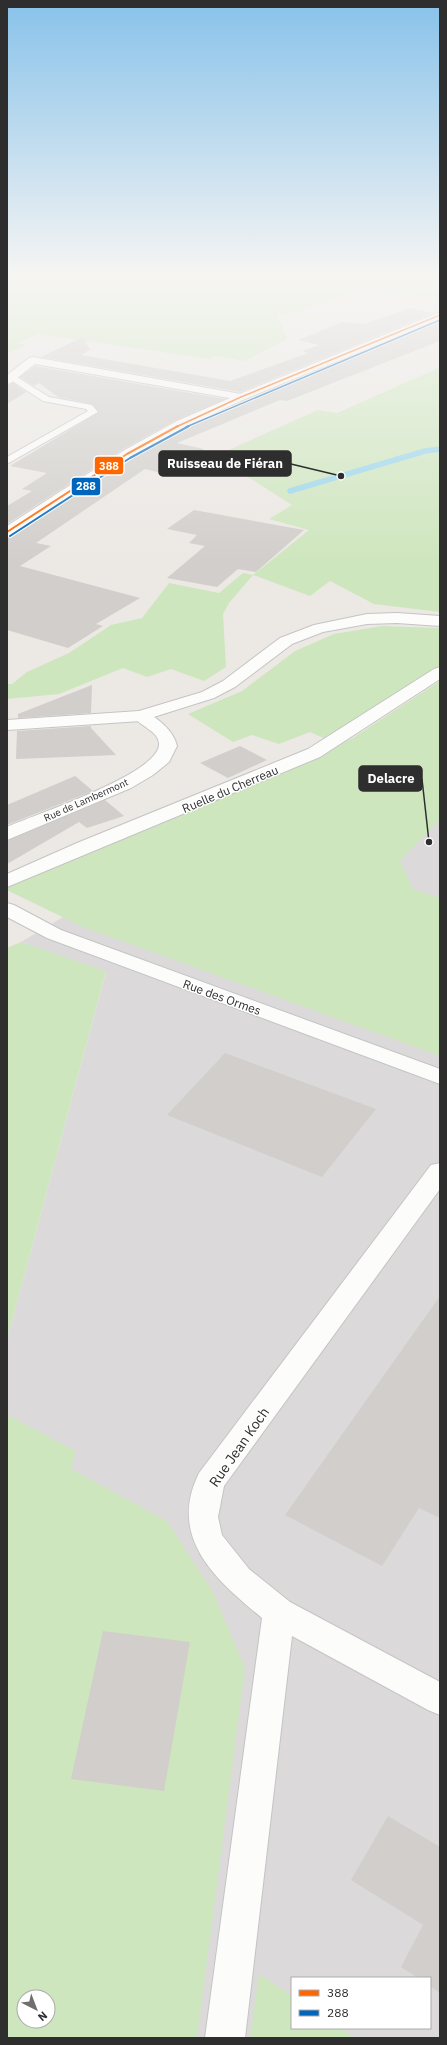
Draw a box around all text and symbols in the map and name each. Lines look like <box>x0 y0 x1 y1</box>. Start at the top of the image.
callout: Ruisseau de Fiéran <box>159 451 291 476</box>
text: Ruisseau de Fiéran <box>167 455 283 472</box>
line badge: 388 <box>94 456 124 475</box>
text: 388 <box>99 459 119 473</box>
line badge: 288 <box>71 477 101 496</box>
text: 288 <box>76 479 96 493</box>
street label: Ruelle du Cherreau <box>180 762 280 816</box>
callout: Delacre <box>359 766 422 791</box>
text: Delacre <box>368 770 414 787</box>
street label: Rue de Lambermont <box>42 775 131 824</box>
street label: Rue des Ormes <box>181 976 263 1018</box>
street label: Rue Jean Koch <box>205 1404 273 1490</box>
legend <box>291 1977 431 2029</box>
text: 388 <box>327 1985 349 2000</box>
north arrow <box>16 1989 56 2029</box>
text: 288 <box>327 2005 349 2020</box>
text: N <box>35 2009 50 2024</box>

